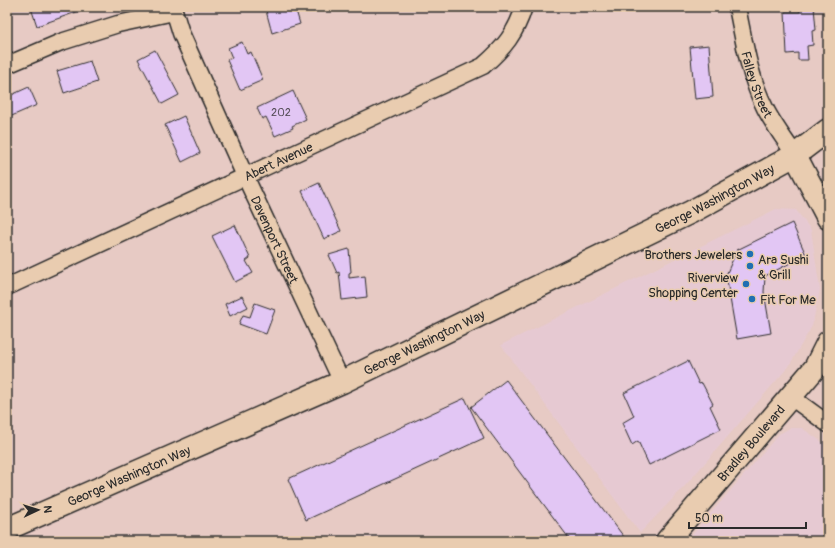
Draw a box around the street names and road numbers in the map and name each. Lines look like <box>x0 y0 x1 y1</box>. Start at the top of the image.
street label: Falley Street <box>737 50 776 121</box>
street label: Abert Avenue <box>242 139 316 185</box>
street label: George Washington Way <box>652 161 778 237</box>
street label: Davenport Street <box>247 194 302 287</box>
street label: George Washington Way <box>361 307 488 379</box>
street label: Bradley Boulevard <box>715 402 789 485</box>
street label: George Washington Way <box>65 442 194 510</box>

